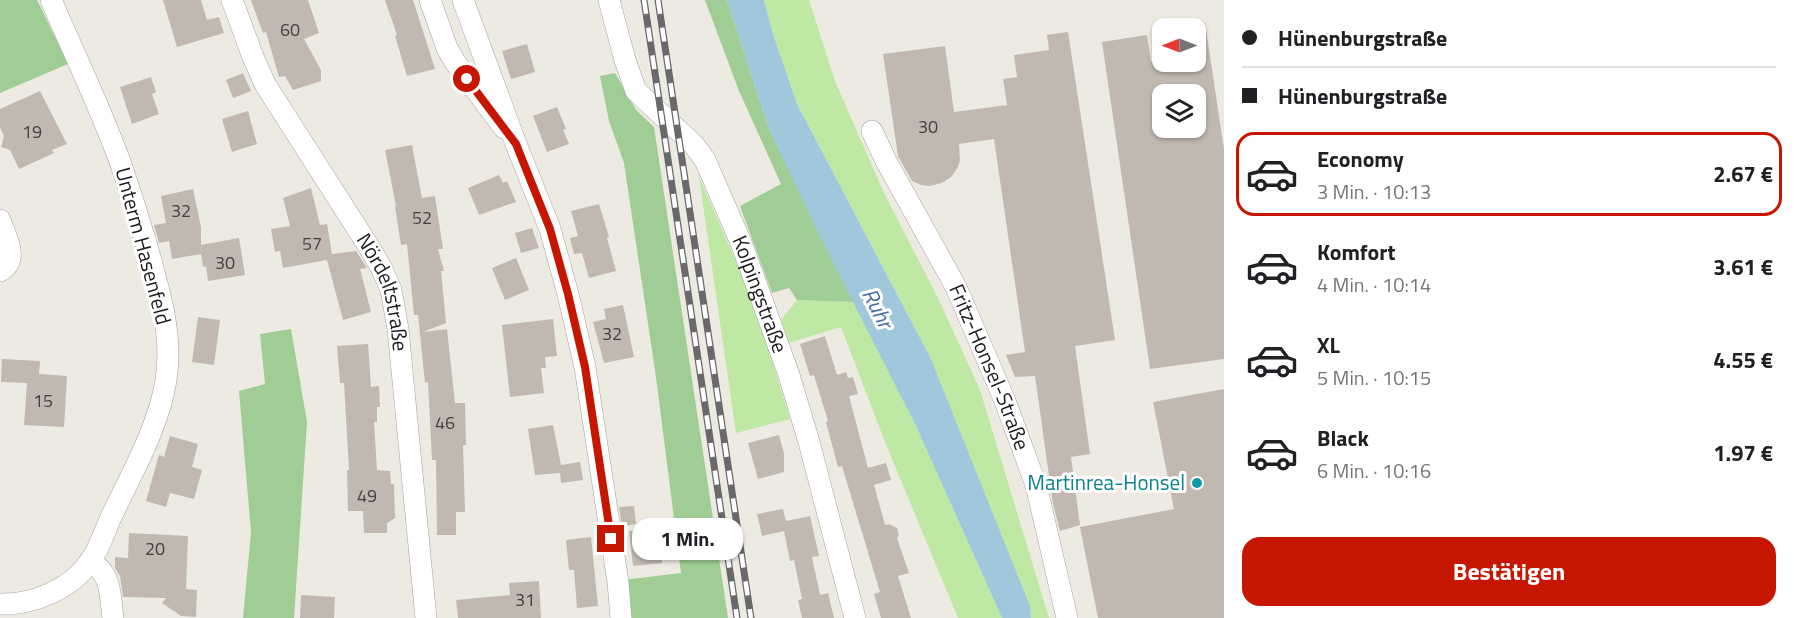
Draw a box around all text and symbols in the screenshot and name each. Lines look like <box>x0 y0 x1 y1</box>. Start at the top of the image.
house number: 60 <box>280 16 300 43</box>
north arrow <box>1152 18 1206 72</box>
map controls <box>1152 18 1206 138</box>
text: Hünenburgstraße <box>1278 21 1447 55</box>
route start <box>453 65 480 92</box>
text: Hünenburgstraße <box>1278 79 1447 113</box>
button: layers <box>1152 84 1206 138</box>
house number: 30 <box>918 113 938 140</box>
house number: 19 <box>22 118 42 145</box>
text: Economy <box>1317 142 1404 176</box>
icon: car <box>1245 147 1299 201</box>
text: 2.67 € <box>1713 157 1773 191</box>
street label: Unterm Hasenfeld <box>108 163 180 328</box>
text: 3 Min. · 10:13 <box>1317 176 1431 207</box>
house number: 32 <box>171 197 191 224</box>
house number: 52 <box>412 204 432 231</box>
street label: Nördeltstraße <box>349 226 417 353</box>
house number: 57 <box>302 230 322 257</box>
street label: Kolpingstraße <box>725 230 797 357</box>
text: Komfort <box>1317 235 1396 269</box>
icon: car <box>1245 240 1299 294</box>
house number: 30 <box>215 249 235 276</box>
text: 3.61 € <box>1713 250 1773 284</box>
text: 4 Min. · 10:14 <box>1317 269 1431 300</box>
street label: Fritz-Honsel-Straße <box>941 279 1039 454</box>
water label: Ruhr <box>853 282 904 337</box>
house number: 32 <box>602 320 622 347</box>
text: XL <box>1317 328 1340 362</box>
icon: car <box>1245 333 1299 387</box>
text: 4.55 € <box>1713 343 1773 377</box>
text: 5 Min. · 10:15 <box>1317 362 1431 393</box>
house number: 15 <box>33 387 53 414</box>
house number: 46 <box>435 409 455 436</box>
text: Black <box>1317 421 1369 455</box>
icon: car <box>1245 426 1299 480</box>
text: 1.97 € <box>1713 436 1773 470</box>
text: 6 Min. · 10:16 <box>1317 455 1431 486</box>
place label: Martinrea-Honsel <box>1027 466 1185 498</box>
marker: Martinrea-Honsel <box>1190 476 1204 490</box>
house number: 49 <box>357 482 377 509</box>
callout: 1 Min. <box>632 518 743 560</box>
text: 1 Min. <box>660 523 715 554</box>
route end <box>597 525 624 552</box>
house number: 20 <box>145 535 165 562</box>
button: Bestätigen <box>1242 537 1776 606</box>
house number: 31 <box>515 586 535 613</box>

